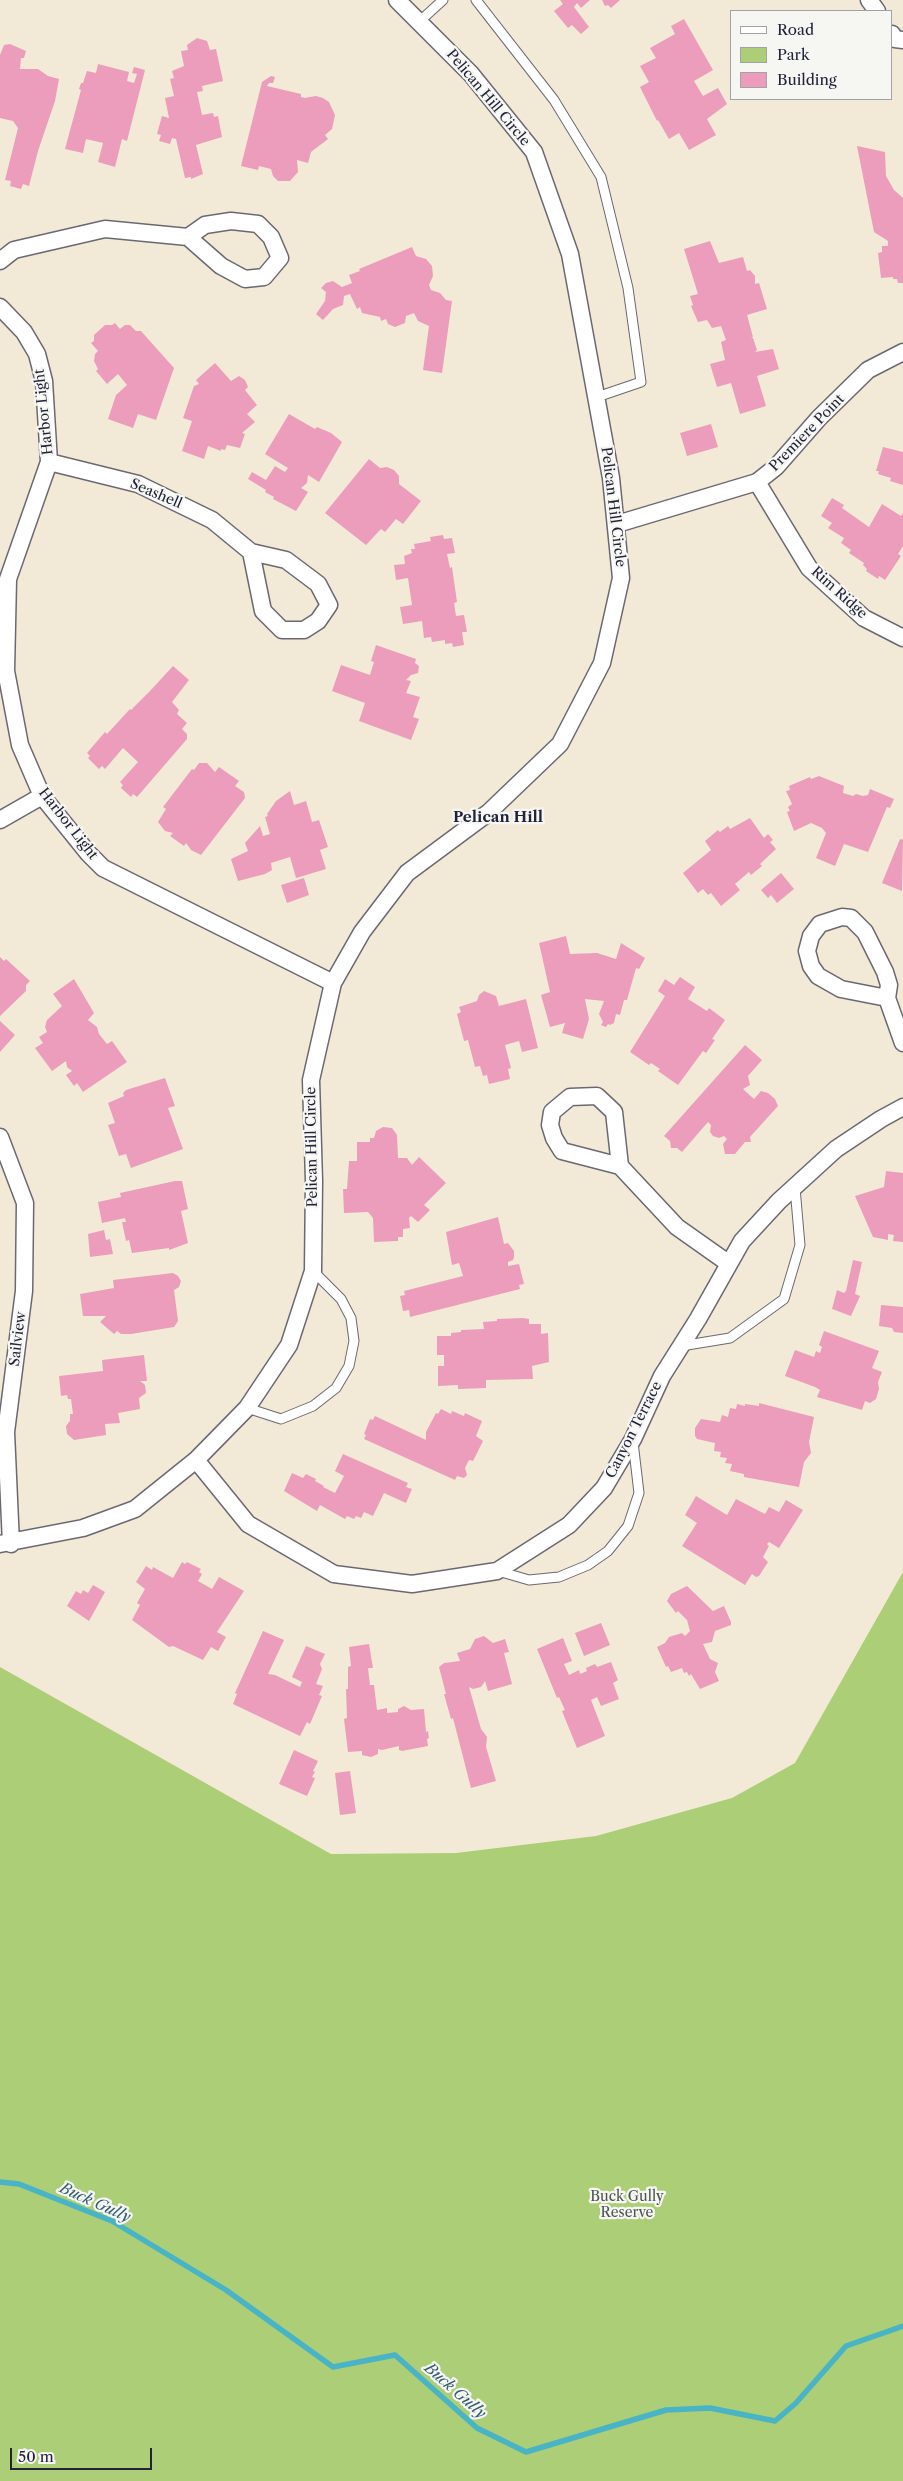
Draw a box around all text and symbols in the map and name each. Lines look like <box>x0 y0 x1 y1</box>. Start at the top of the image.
legend <box>730 10 893 100</box>
text: Road <box>777 20 814 39</box>
text: Park <box>777 45 810 64</box>
street label: Pelican Hill Circle <box>443 46 533 150</box>
text: Building <box>777 70 837 89</box>
street label: Harbor Light <box>31 368 57 456</box>
street label: Premiere Point <box>766 391 848 475</box>
street label: Pelican Hill Circle <box>597 446 629 568</box>
street label: Seashell <box>128 476 184 512</box>
street label: Rim Ridge <box>808 564 870 622</box>
street label: Harbor Light <box>35 785 101 863</box>
district label: Pelican Hill <box>453 809 543 827</box>
street label: Pelican Hill Circle <box>303 1086 321 1208</box>
street label: Sailview <box>6 1311 30 1367</box>
street label: Canyon Terrace <box>602 1379 666 1481</box>
water label: Buck Gully <box>57 2179 133 2227</box>
park label: Buck Gully Reserve <box>590 2189 664 2222</box>
water label: Buck Gully <box>421 2359 489 2423</box>
scale bar <box>12 2438 155 2470</box>
text: 50 m <box>18 2447 54 2466</box>

